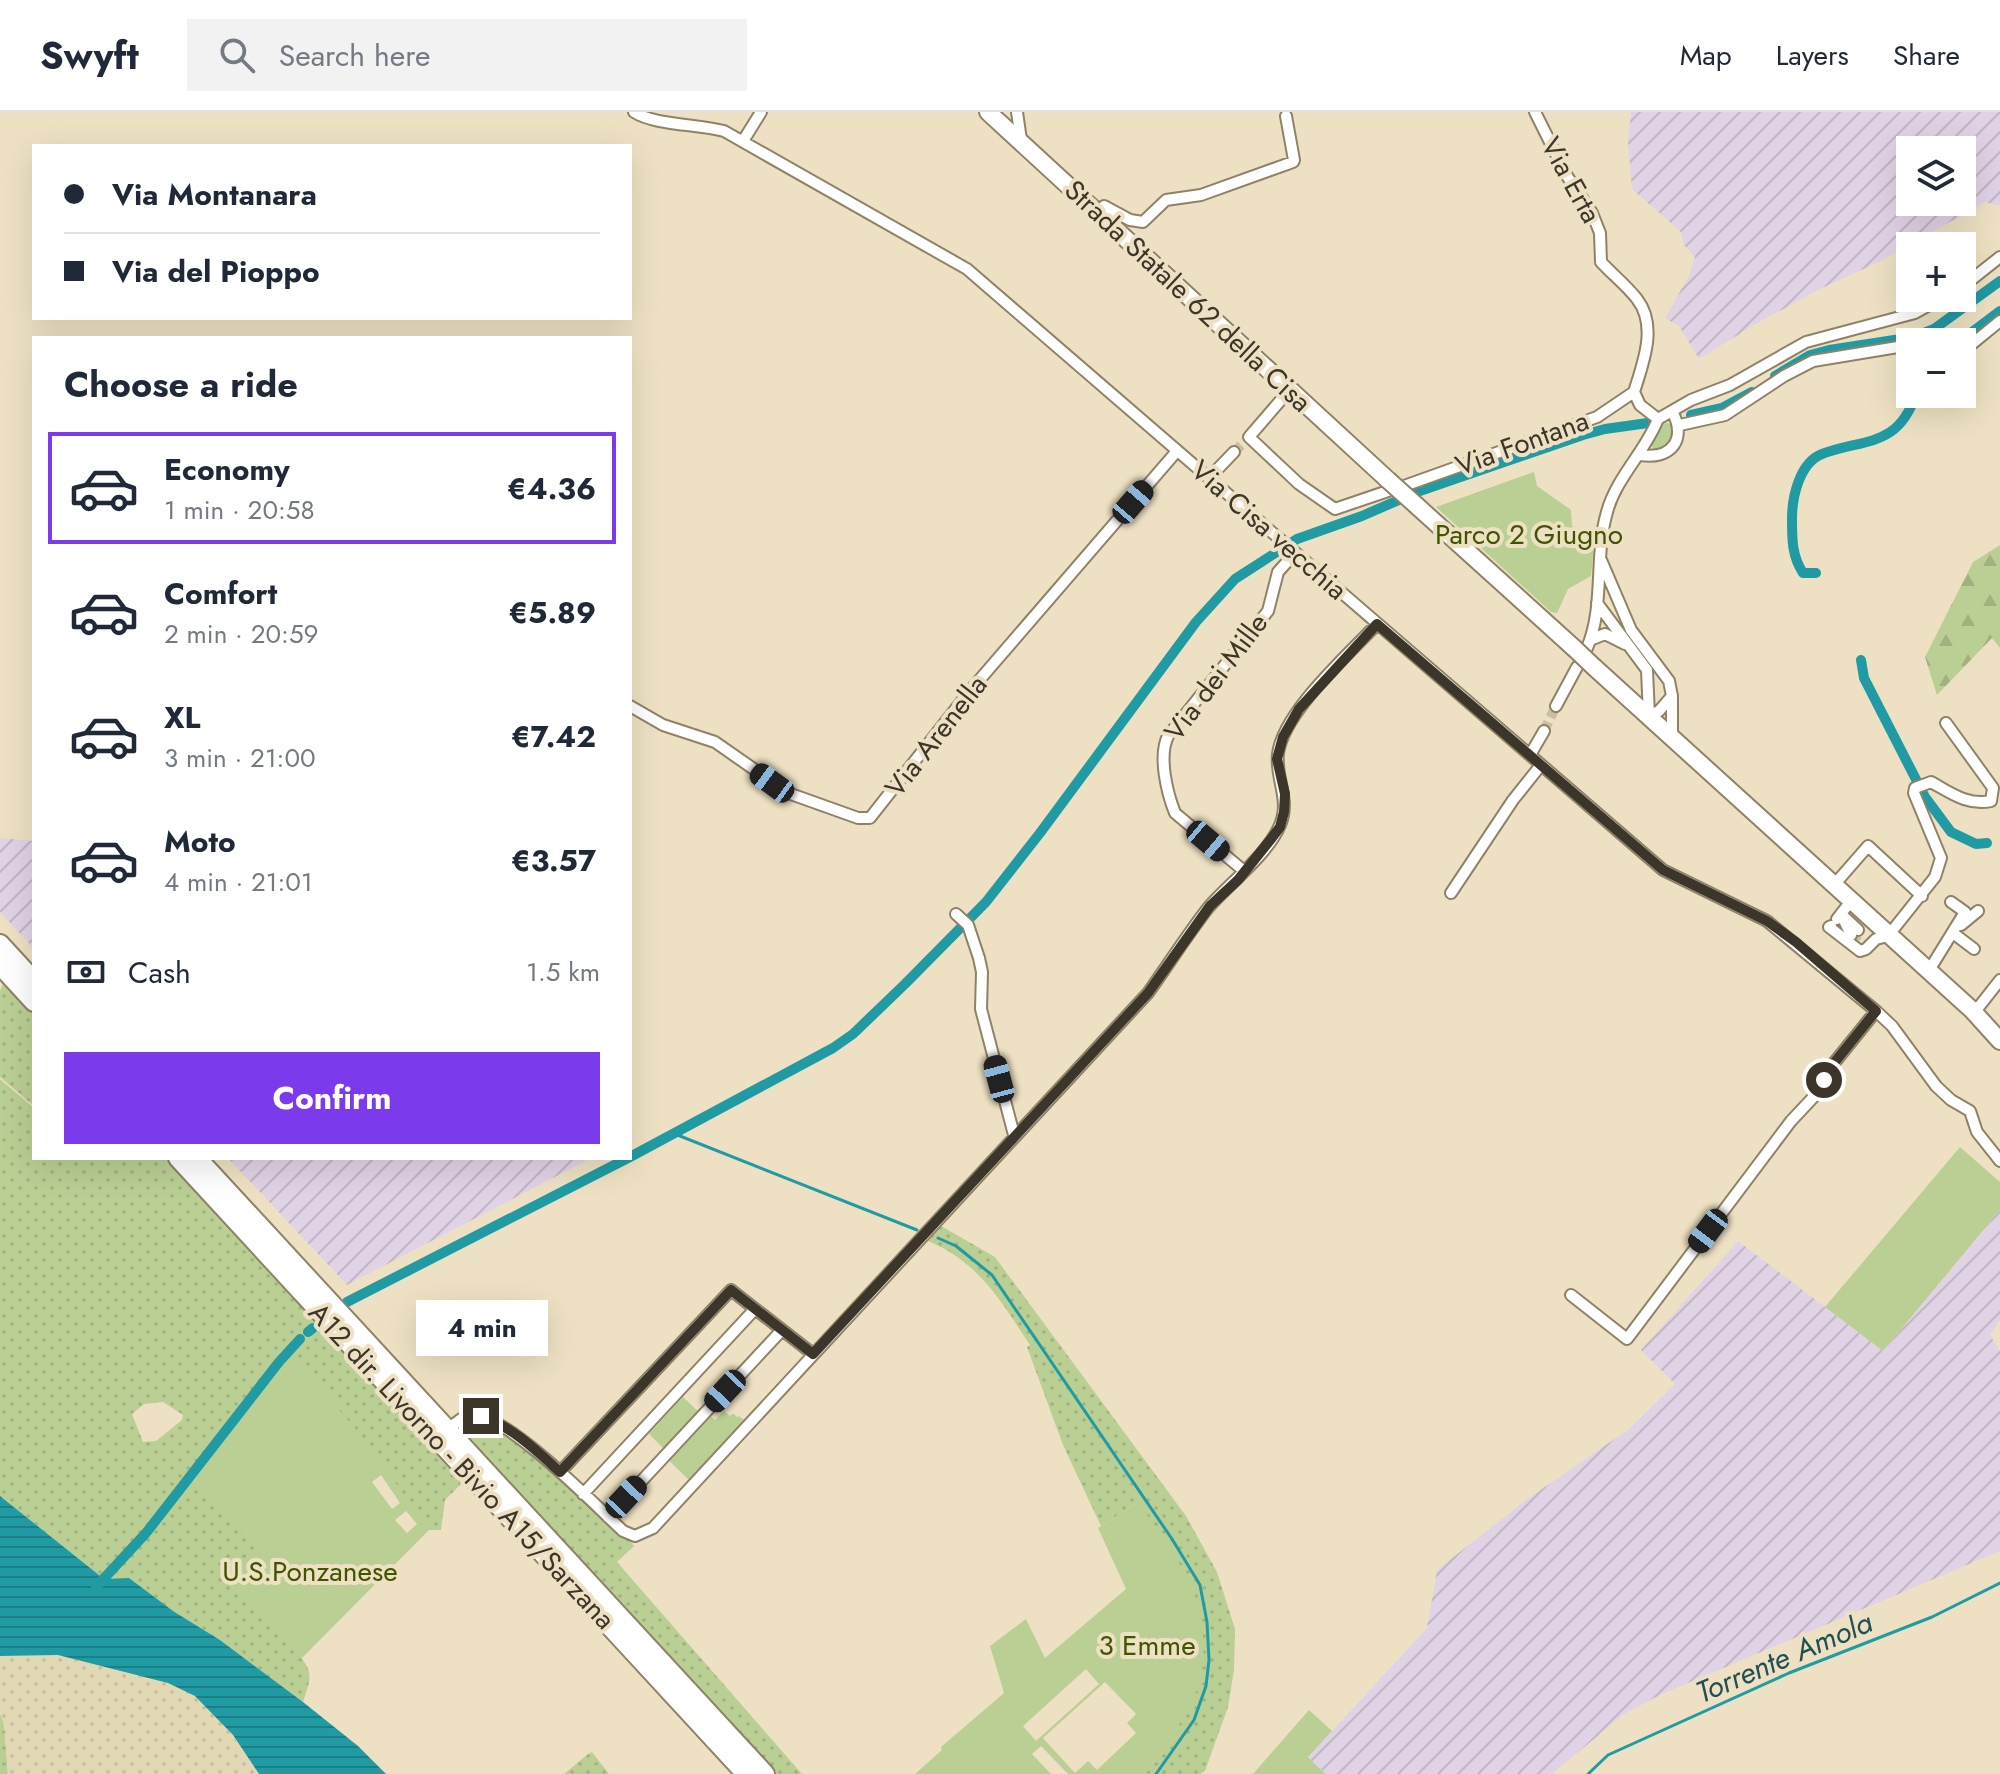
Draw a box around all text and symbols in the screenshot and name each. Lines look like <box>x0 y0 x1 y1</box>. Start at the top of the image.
search box <box>187 19 747 91</box>
text: Swyft <box>40 28 139 83</box>
icon: search <box>215 33 259 77</box>
text: Search here <box>279 34 431 77</box>
text: Map <box>1680 35 1732 76</box>
text: Layers <box>1776 35 1849 76</box>
text: Share <box>1893 35 1960 76</box>
street label: Via Erta <box>1531 129 1611 231</box>
map controls <box>1896 136 1976 408</box>
button: layers <box>1896 136 1976 216</box>
street label: Strada Statale 62 della Cisa <box>1055 170 1321 422</box>
text: Via Montanara <box>112 173 317 216</box>
button: + <box>1896 232 1976 312</box>
text: Via del Pioppo <box>112 250 320 293</box>
button: − <box>1896 328 1976 408</box>
text: Choose a ride <box>64 358 298 410</box>
street label: Via Fontana <box>1450 400 1594 486</box>
text: Economy <box>164 448 290 491</box>
street label: Via Cisa vecchia <box>1182 450 1356 610</box>
icon: car <box>68 452 140 524</box>
text: €4.36 <box>507 467 596 510</box>
car <box>1108 476 1158 528</box>
text: 1 min · 20:58 <box>164 491 315 529</box>
park label: Parco 2 Giugno <box>1435 514 1623 555</box>
text: Comfort <box>164 572 277 615</box>
icon: car <box>68 576 140 648</box>
text: €5.89 <box>508 591 596 634</box>
street label: Via dei Mille <box>1154 604 1278 750</box>
text: 2 min · 20:59 <box>164 615 319 653</box>
street label: Via Arenella <box>875 666 997 806</box>
text: XL <box>164 696 200 739</box>
icon: car <box>68 700 140 772</box>
text: €7.42 <box>511 715 596 758</box>
text: 3 min · 21:00 <box>164 739 316 777</box>
car <box>746 759 798 807</box>
car <box>1182 816 1234 866</box>
text: Moto <box>164 820 236 863</box>
icon: car <box>68 824 140 896</box>
text: €3.57 <box>511 839 596 882</box>
text: 4 min · 21:01 <box>164 863 313 901</box>
icon: cash <box>64 950 108 994</box>
text: Cash <box>128 951 191 994</box>
text: 1.5 km <box>526 953 600 991</box>
button: Confirm <box>64 1052 600 1144</box>
car <box>981 1053 1017 1105</box>
route start <box>1806 1062 1842 1098</box>
car <box>1684 1205 1732 1257</box>
street label: A12 dir. Livorno - Bivio A15/Sarzana <box>299 1293 625 1639</box>
callout: 4 min <box>415 1300 547 1356</box>
text: 4 min <box>447 1309 517 1347</box>
car <box>700 1365 750 1417</box>
route end <box>463 1398 499 1434</box>
car <box>601 1471 651 1523</box>
park label: U.S.Ponzanese <box>222 1551 398 1592</box>
water label: Torrente Amola <box>1689 1600 1879 1714</box>
park label: 3 Emme <box>1098 1625 1196 1666</box>

